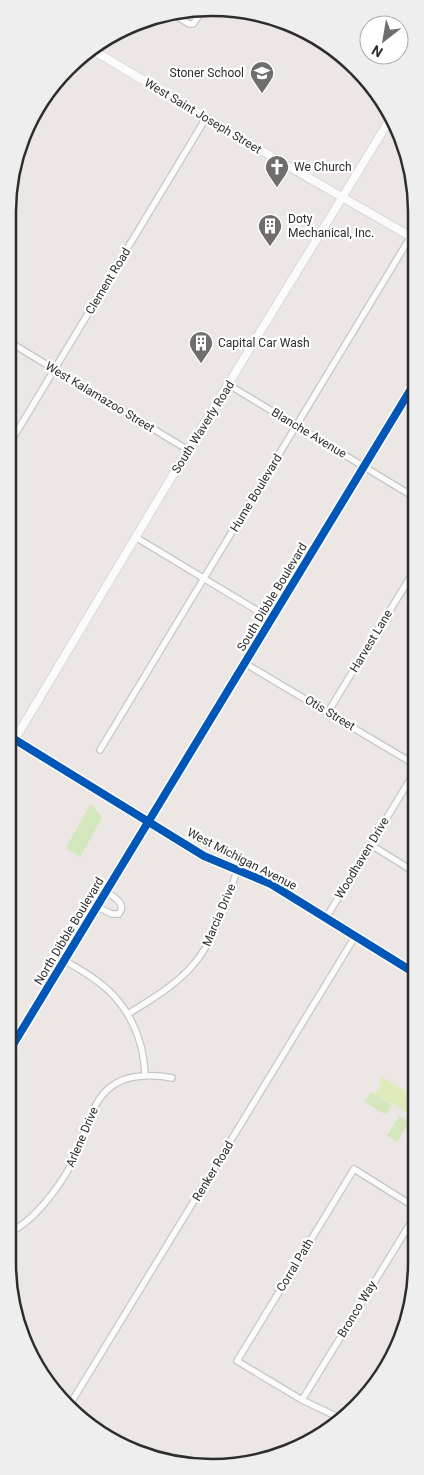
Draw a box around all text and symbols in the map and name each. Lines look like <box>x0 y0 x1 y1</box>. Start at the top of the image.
north arrow <box>359 15 409 65</box>
text: N <box>369 42 386 61</box>
school or university icon: Stoner School <box>249 60 275 94</box>
place label: Stoner School <box>170 66 244 80</box>
street label: West Saint Joseph Street <box>142 75 264 157</box>
church icon: We Church <box>264 154 290 188</box>
place label: We Church <box>294 160 352 174</box>
place label: Doty Mechanical, Inc. <box>288 212 374 240</box>
building icon: Doty Mechanical, Inc. <box>257 213 283 247</box>
street label: Clement Road <box>83 245 133 317</box>
building icon: Capital Car Wash <box>188 330 214 364</box>
place label: Capital Car Wash <box>218 336 310 350</box>
street label: West Kalamazoo Street <box>43 359 157 435</box>
street label: South Waverly Road <box>169 378 237 476</box>
street label: Blanche Avenue <box>269 405 349 461</box>
street label: Hume Boulevard <box>227 452 285 534</box>
street label: South Dibble Boulevard <box>234 540 310 654</box>
street label: Harvest Lane <box>347 607 395 675</box>
street label: Otis Street <box>302 693 358 733</box>
street label: Woodhaven Drive <box>332 815 392 901</box>
street label: West Michigan Avenue <box>185 825 299 893</box>
street label: North Dibble Boulevard <box>31 875 107 987</box>
street label: Marcia Drive <box>200 882 238 948</box>
street label: Arlene Drive <box>63 1105 101 1169</box>
street label: Renker Road <box>190 1139 236 1203</box>
street label: Corral Path <box>274 1236 316 1294</box>
street label: Bronco Way <box>335 1278 380 1340</box>

